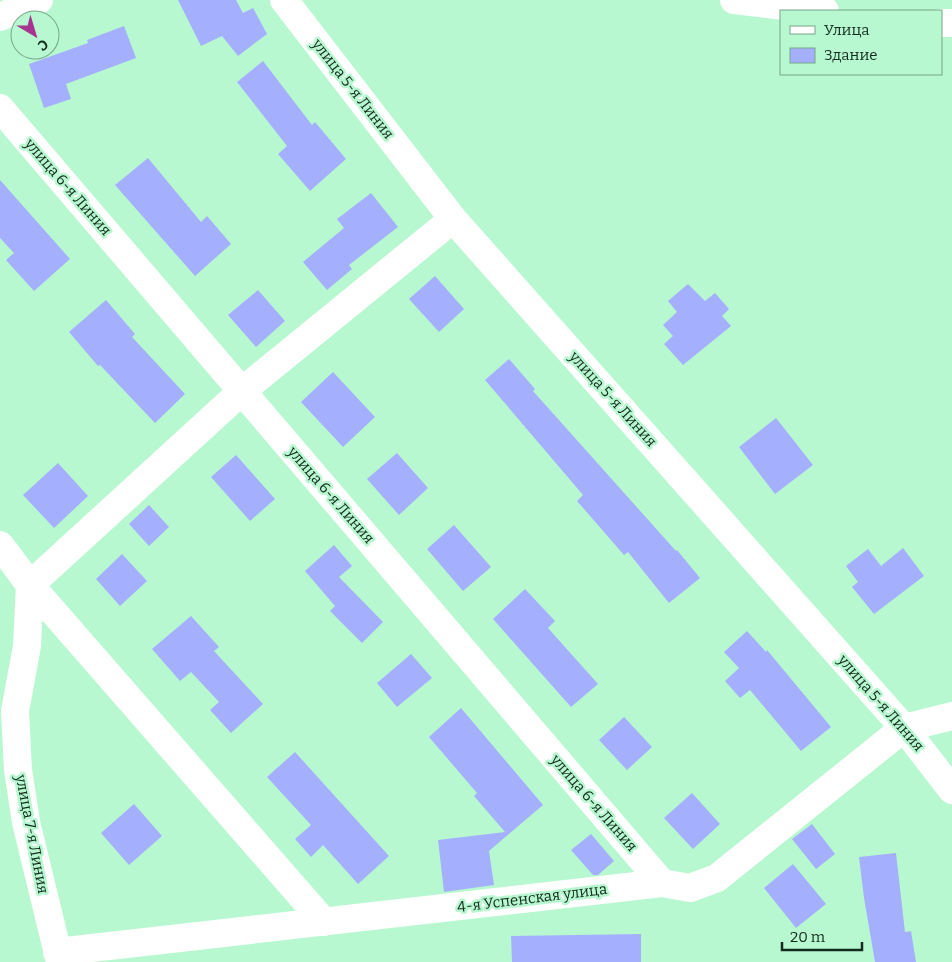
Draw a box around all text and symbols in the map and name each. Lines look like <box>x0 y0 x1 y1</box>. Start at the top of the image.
north arrow <box>10 10 60 60</box>
legend <box>780 10 942 75</box>
text: Улица <box>824 21 870 39</box>
text: С <box>34 35 51 54</box>
street label: улица 5-я Линия <box>308 35 398 143</box>
text: Здание <box>824 46 878 64</box>
street label: улица 6-я Линия <box>20 134 115 239</box>
street label: улица 5-я Линия <box>565 347 660 450</box>
street label: улица 6-я Линия <box>283 442 378 547</box>
street label: улица 5-я Линия <box>834 650 928 755</box>
street label: улица 6-я Линия <box>546 750 641 855</box>
street label: улица 7-я Линия <box>11 772 52 895</box>
street label: 4-я Успенская улица <box>456 880 608 916</box>
scale bar <box>782 920 862 952</box>
text: 20 m <box>790 928 826 946</box>

